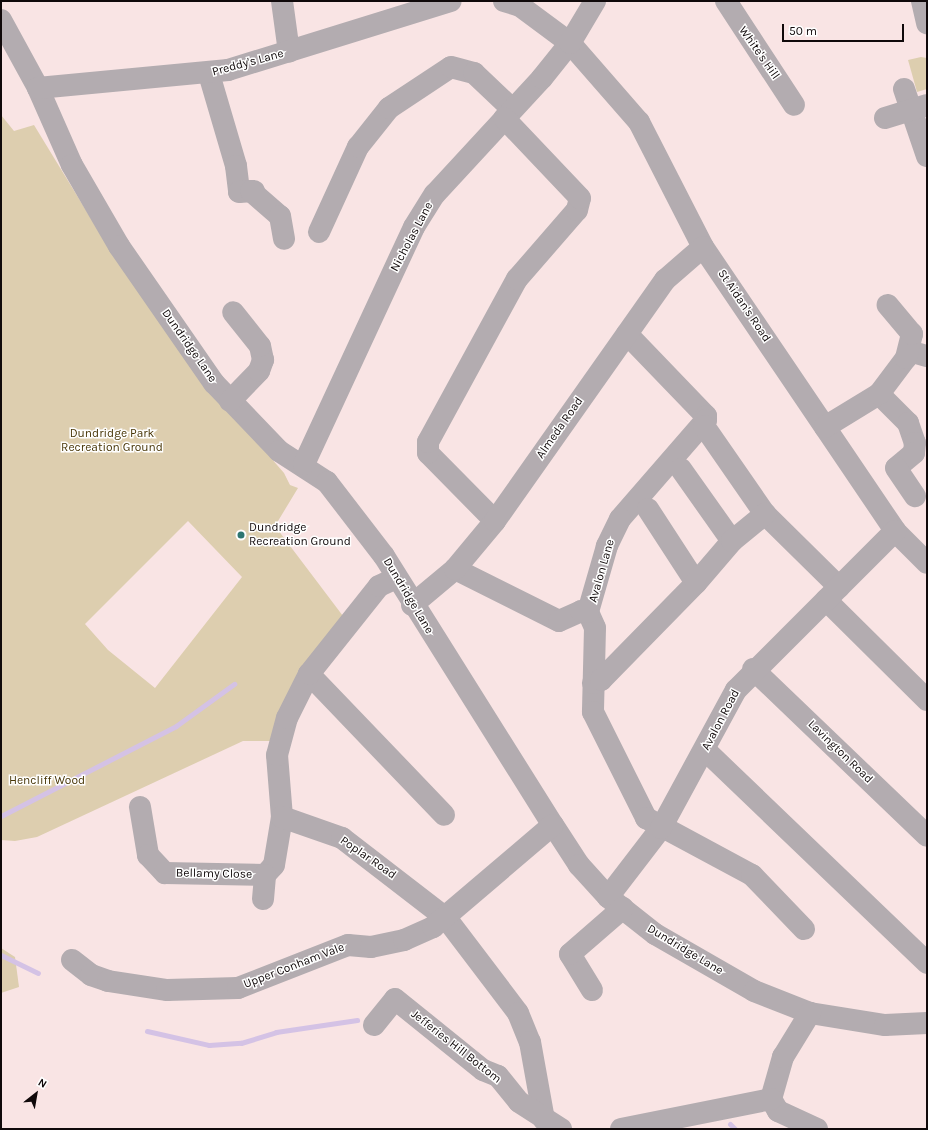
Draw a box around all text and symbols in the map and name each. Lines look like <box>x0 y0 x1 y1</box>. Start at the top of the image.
scale bar <box>784 16 906 42</box>
street label: White's Hill <box>736 24 782 82</box>
text: 50 m <box>789 24 817 38</box>
street label: Preddy's Lane <box>211 47 285 79</box>
street label: Nicholas Lane <box>388 200 436 274</box>
street label: St Aidan's Road <box>714 267 774 345</box>
street label: Dundridge Lane <box>158 307 220 385</box>
street label: Almeda Road <box>534 394 586 462</box>
park label: Dundridge Park Recreation Ground <box>61 427 163 455</box>
place label: Dundridge Recreation Ground <box>249 521 351 549</box>
marker: Dundridge Recreation Ground <box>236 530 246 540</box>
street label: Avalon Lane <box>586 538 618 604</box>
street label: Dundridge Lane <box>380 555 436 637</box>
street label: Avalon Road <box>699 687 743 753</box>
street label: Lavington Road <box>805 717 875 787</box>
park label: Hencliff Wood <box>9 774 85 788</box>
street label: Poplar Road <box>337 833 399 883</box>
street label: Bellamy Close <box>176 866 252 882</box>
street label: Dundridge Lane <box>644 922 726 978</box>
street label: Upper Conham Vale <box>242 940 346 992</box>
street label: Jefferies Hill Bottom <box>408 1007 504 1087</box>
north arrow <box>16 1074 56 1114</box>
text: N <box>36 1076 49 1091</box>

